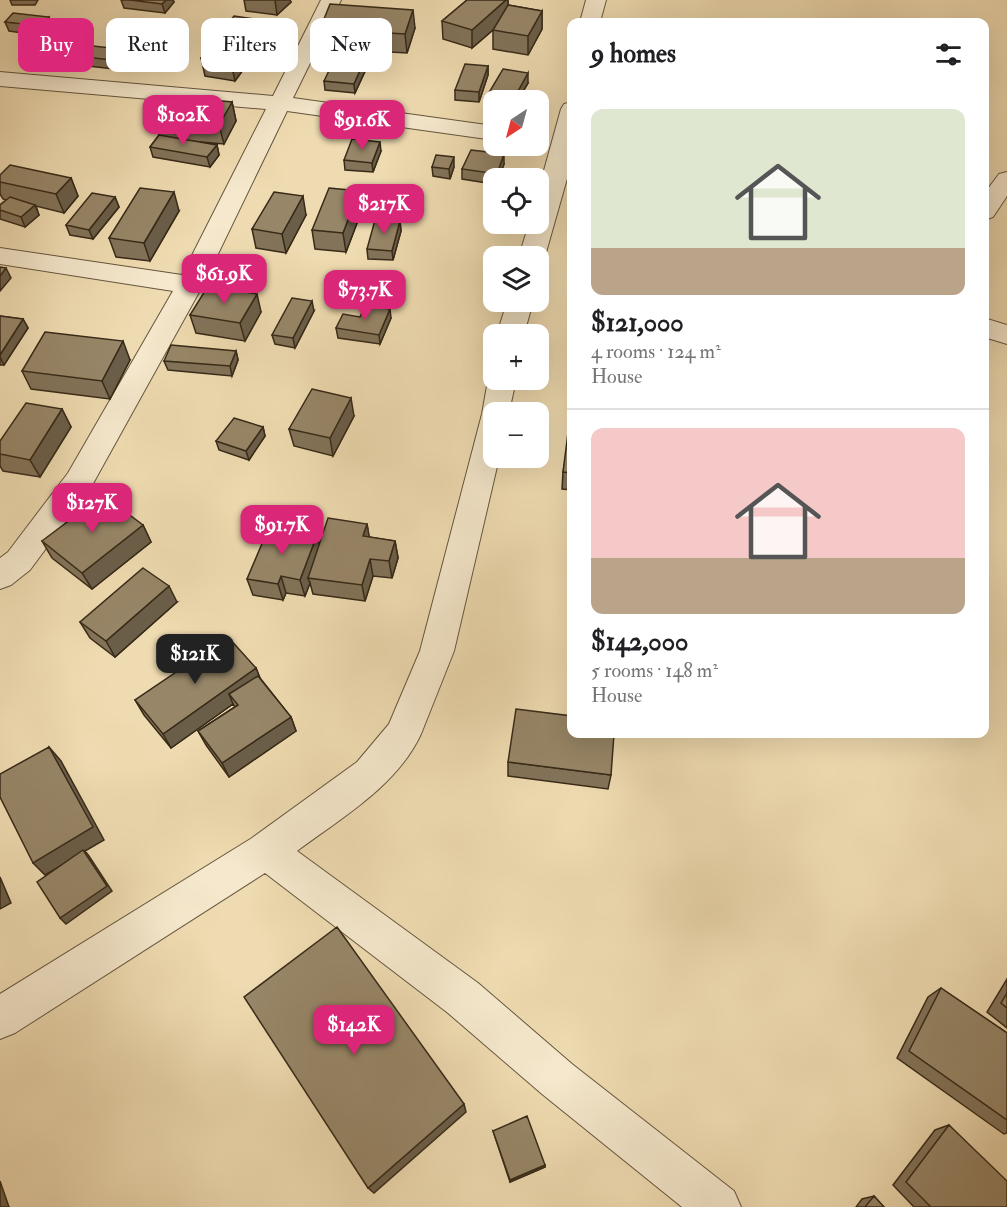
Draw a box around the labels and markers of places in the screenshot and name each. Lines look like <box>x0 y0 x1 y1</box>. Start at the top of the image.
pin: $102K <box>141 95 225 146</box>
pin: $91.6K <box>313 100 411 151</box>
pin: $217K <box>342 184 426 235</box>
pin: $61.9K <box>175 254 273 305</box>
pin: $73.7K <box>316 270 414 321</box>
pin: $127K <box>50 483 134 534</box>
pin: $91.7K <box>233 505 331 556</box>
pin: $121K <box>153 634 237 685</box>
pin: $142K <box>312 1005 396 1056</box>

